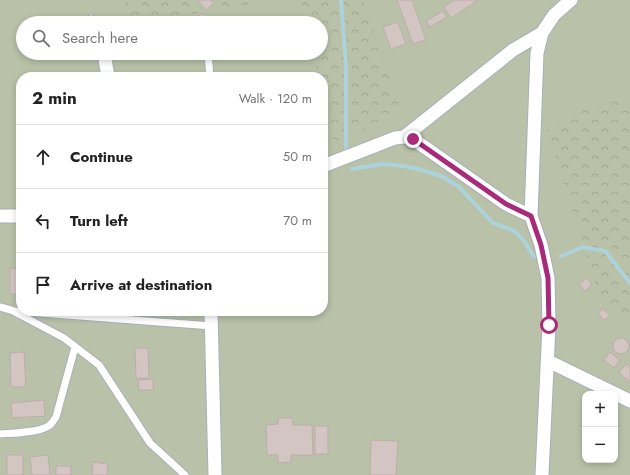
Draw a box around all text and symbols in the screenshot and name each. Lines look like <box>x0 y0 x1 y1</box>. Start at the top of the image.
search box <box>16 16 328 60</box>
icon: search <box>30 27 52 49</box>
text: Search here <box>62 27 138 49</box>
text: 2 min <box>32 86 77 110</box>
text: Walk · 120 m <box>239 89 312 108</box>
route end <box>404 130 422 148</box>
icon: ahead <box>32 146 54 168</box>
text: Continue <box>70 146 133 168</box>
text: 50 m <box>283 147 312 166</box>
icon: left <box>32 210 54 232</box>
text: Turn left <box>70 210 128 232</box>
text: 70 m <box>283 211 312 230</box>
icon: arrive <box>32 274 54 296</box>
text: Arrive at destination <box>70 274 212 296</box>
route start <box>540 316 558 334</box>
map controls <box>582 391 618 463</box>
button: + <box>582 391 618 427</box>
button: − <box>582 427 618 463</box>

